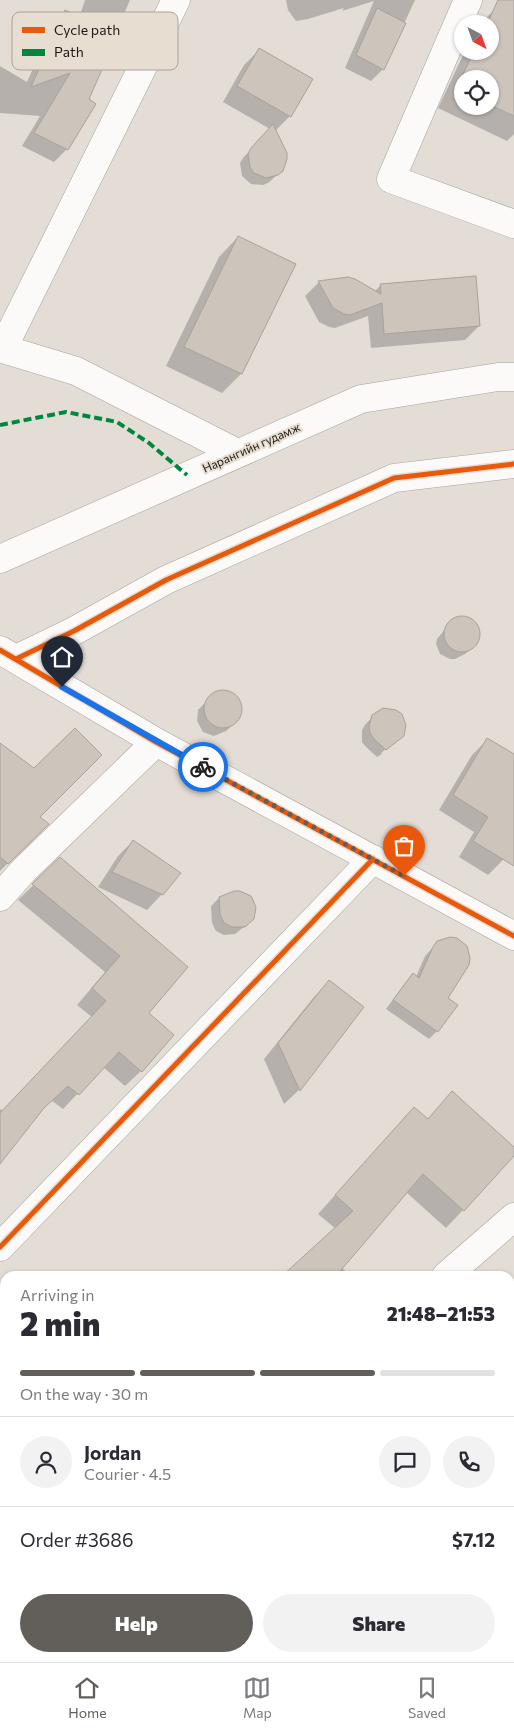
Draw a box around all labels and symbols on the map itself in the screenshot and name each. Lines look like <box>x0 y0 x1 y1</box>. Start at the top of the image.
legend <box>12 12 178 70</box>
north arrow <box>454 15 499 60</box>
text: Cycle path <box>54 21 120 38</box>
text: Path <box>54 43 84 60</box>
street label: Нарангийн гудамж <box>200 419 303 475</box>
pin <box>41 636 83 687</box>
courier <box>178 742 228 792</box>
pin <box>383 825 425 876</box>

